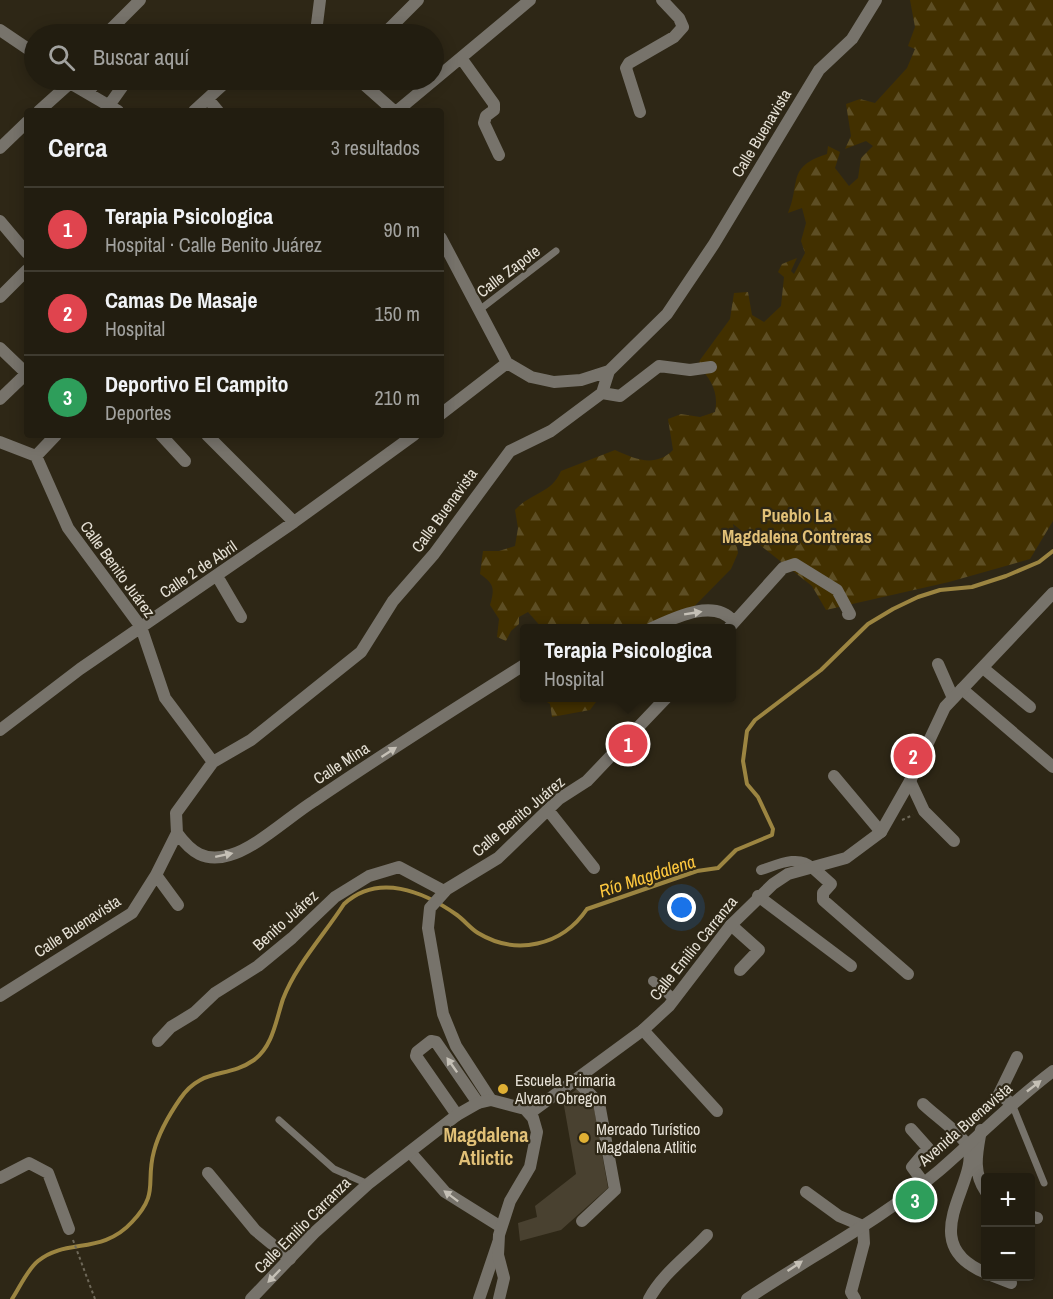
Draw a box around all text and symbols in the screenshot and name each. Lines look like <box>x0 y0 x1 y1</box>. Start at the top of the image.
search box <box>24 24 444 90</box>
icon: search <box>45 41 78 74</box>
text: Buscar aquí <box>93 42 189 72</box>
street label: Calle Buenavista <box>726 84 796 181</box>
text: Cerca <box>48 130 107 165</box>
text: 3 resultados <box>331 134 420 161</box>
text: Terapia Psicologica <box>105 201 273 231</box>
text: 1 <box>63 216 72 243</box>
text: 90 m <box>384 216 420 243</box>
text: Hospital · Calle Benito Juárez <box>105 231 322 258</box>
street label: Calle Zapote <box>472 240 544 302</box>
text: Camas De Masaje <box>105 285 257 315</box>
text: 2 <box>63 300 72 327</box>
text: 150 m <box>374 300 420 327</box>
text: Hospital <box>105 315 165 342</box>
text: Deportivo El Campito <box>105 369 288 399</box>
text: 3 <box>63 384 72 411</box>
text: 210 m <box>374 384 420 411</box>
text: Deportes <box>105 399 172 426</box>
street label: Calle Buenavista <box>406 463 482 557</box>
district label: Pueblo La Magdalena Contreras <box>722 503 872 549</box>
street label: Calle Benito Juárez <box>75 516 161 622</box>
street label: Calle 2 de Abril <box>155 535 241 603</box>
one-way arrow <box>684 608 703 617</box>
popup <box>520 624 736 702</box>
text: Terapia Psicologica <box>544 635 712 665</box>
text: Hospital <box>544 665 604 692</box>
pin: 1 <box>608 722 648 766</box>
pin: 2 <box>894 734 932 778</box>
street label: Calle Mina <box>309 736 374 789</box>
one-way arrow <box>380 746 396 758</box>
street label: Calle Benito Juárez <box>467 770 569 861</box>
water label: Río Magdalena <box>596 849 698 903</box>
one-way arrow <box>215 850 234 859</box>
street label: Benito Juárez <box>248 884 323 955</box>
street label: Calle Buenavista <box>29 889 125 962</box>
street label: Calle Emilio Carranza <box>644 891 742 1005</box>
your location <box>667 893 696 922</box>
one-way arrow <box>446 1058 458 1074</box>
place label: Escuela Primaria Alvaro Obregon <box>514 1069 616 1109</box>
street label: Avenida Buenavista <box>913 1077 1017 1171</box>
one-way arrow <box>1026 1079 1042 1092</box>
marker: Escuela Primaria Alvaro Obregon <box>496 1082 510 1096</box>
place label: Mercado Turístico Magdalena Atlitic <box>596 1118 700 1158</box>
district label: Magdalena Atlictic <box>444 1121 528 1171</box>
marker: Mercado Turístico Magdalena Atlitic <box>577 1131 591 1145</box>
street label: Calle Emilio Carranza <box>249 1171 356 1278</box>
map controls <box>981 1173 1035 1281</box>
button: + <box>981 1173 1035 1227</box>
pin: 3 <box>896 1178 934 1222</box>
one-way arrow <box>444 1190 460 1202</box>
button: − <box>981 1227 1035 1281</box>
one-way arrow <box>787 1260 803 1272</box>
one-way arrow <box>267 1269 281 1283</box>

